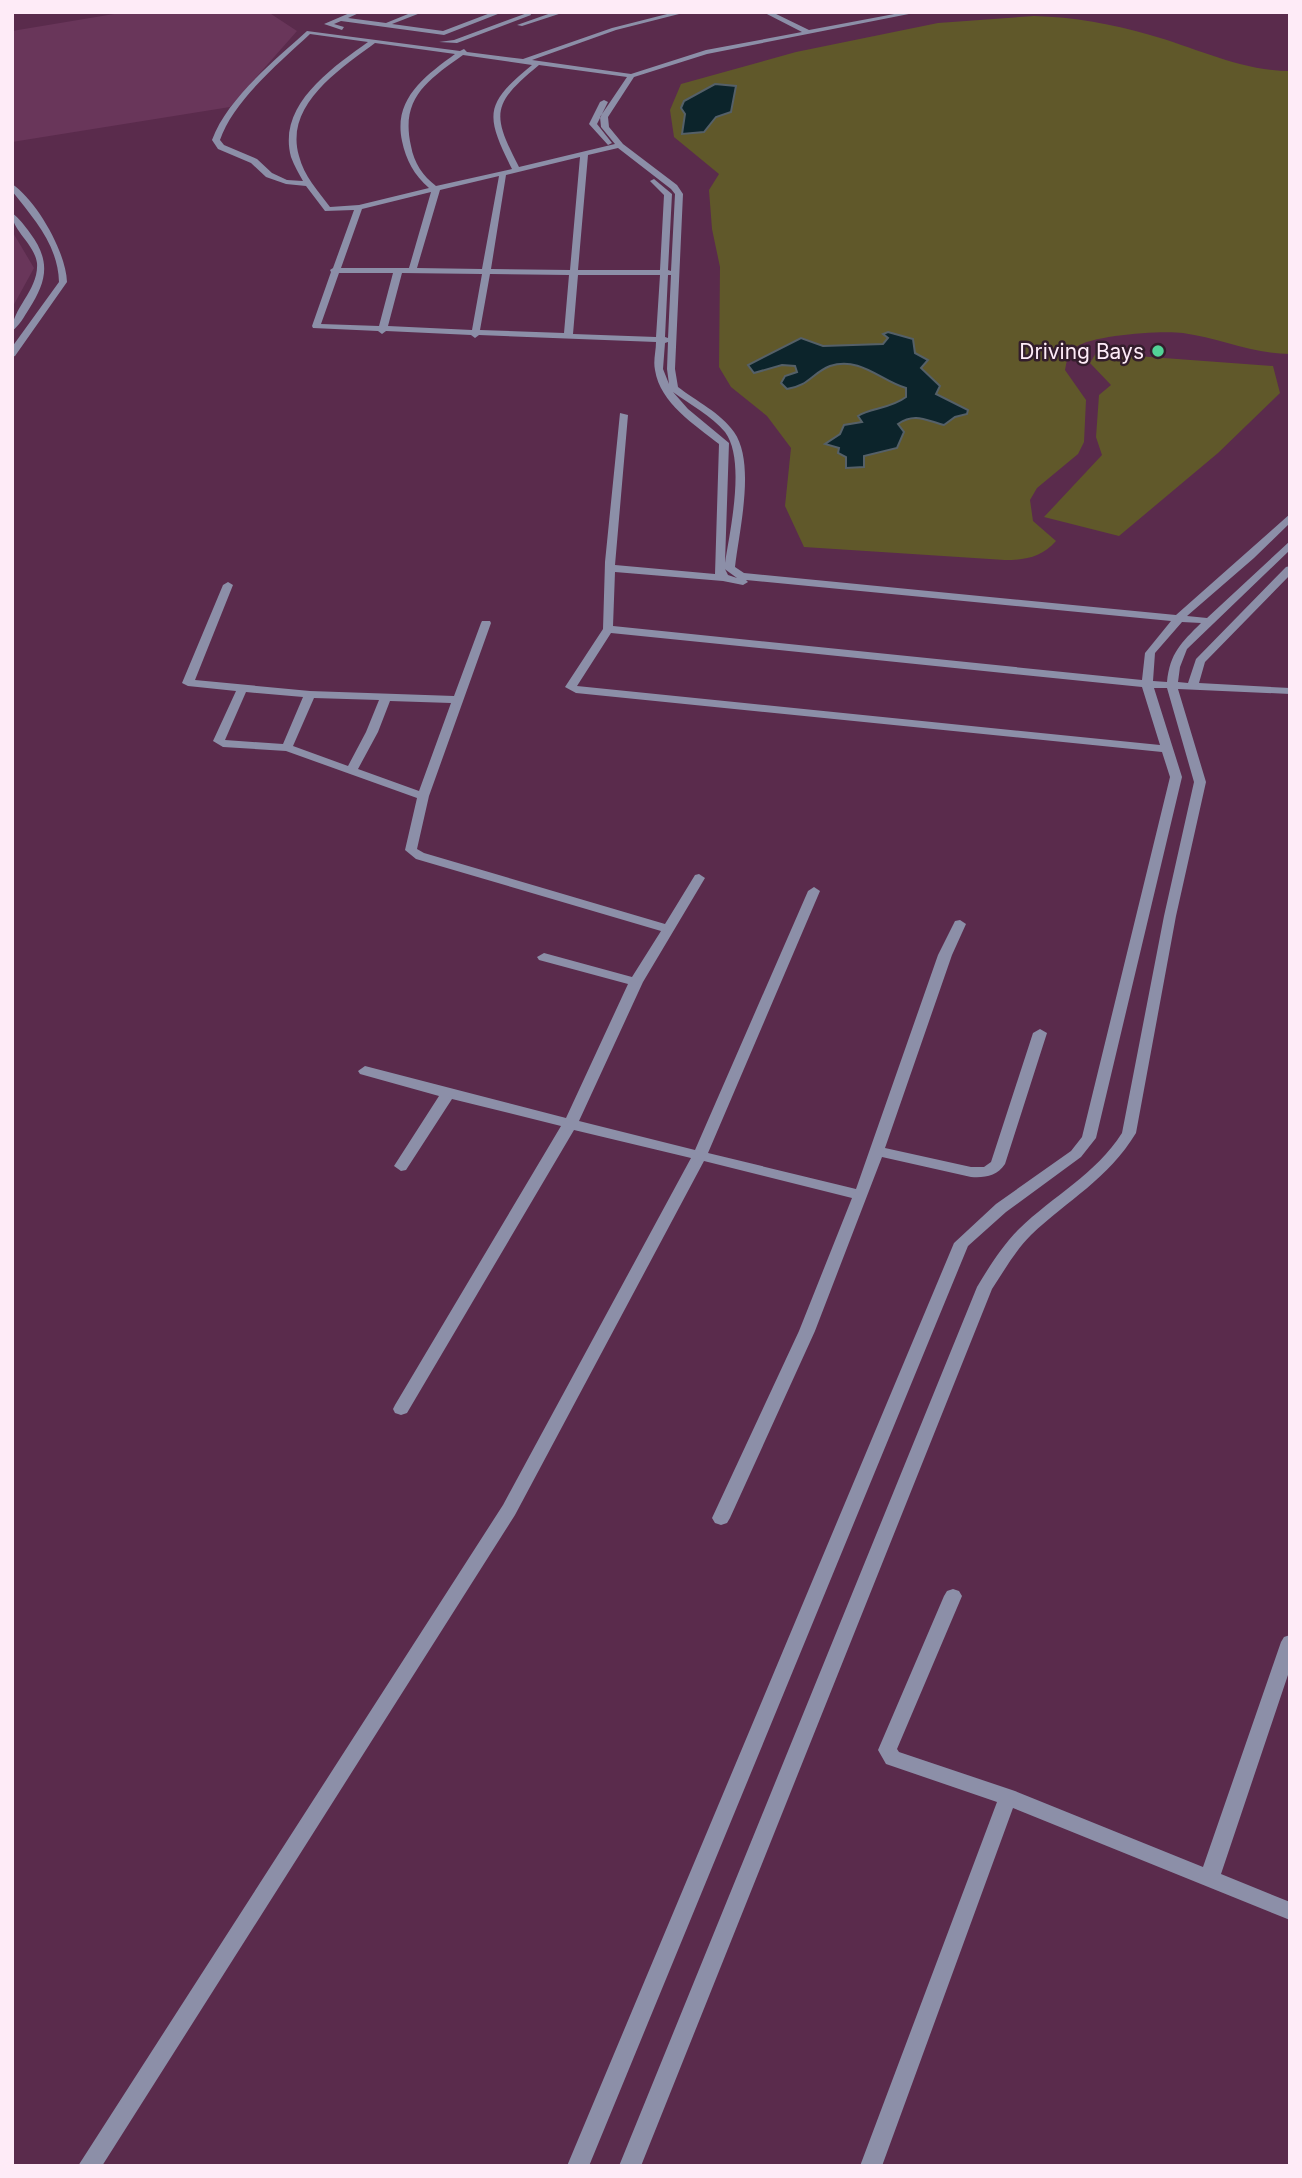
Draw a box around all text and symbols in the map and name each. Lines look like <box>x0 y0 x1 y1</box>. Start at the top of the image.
place label: Driving Bays <box>1019 339 1144 364</box>
marker: Driving Bays <box>1150 343 1166 359</box>

